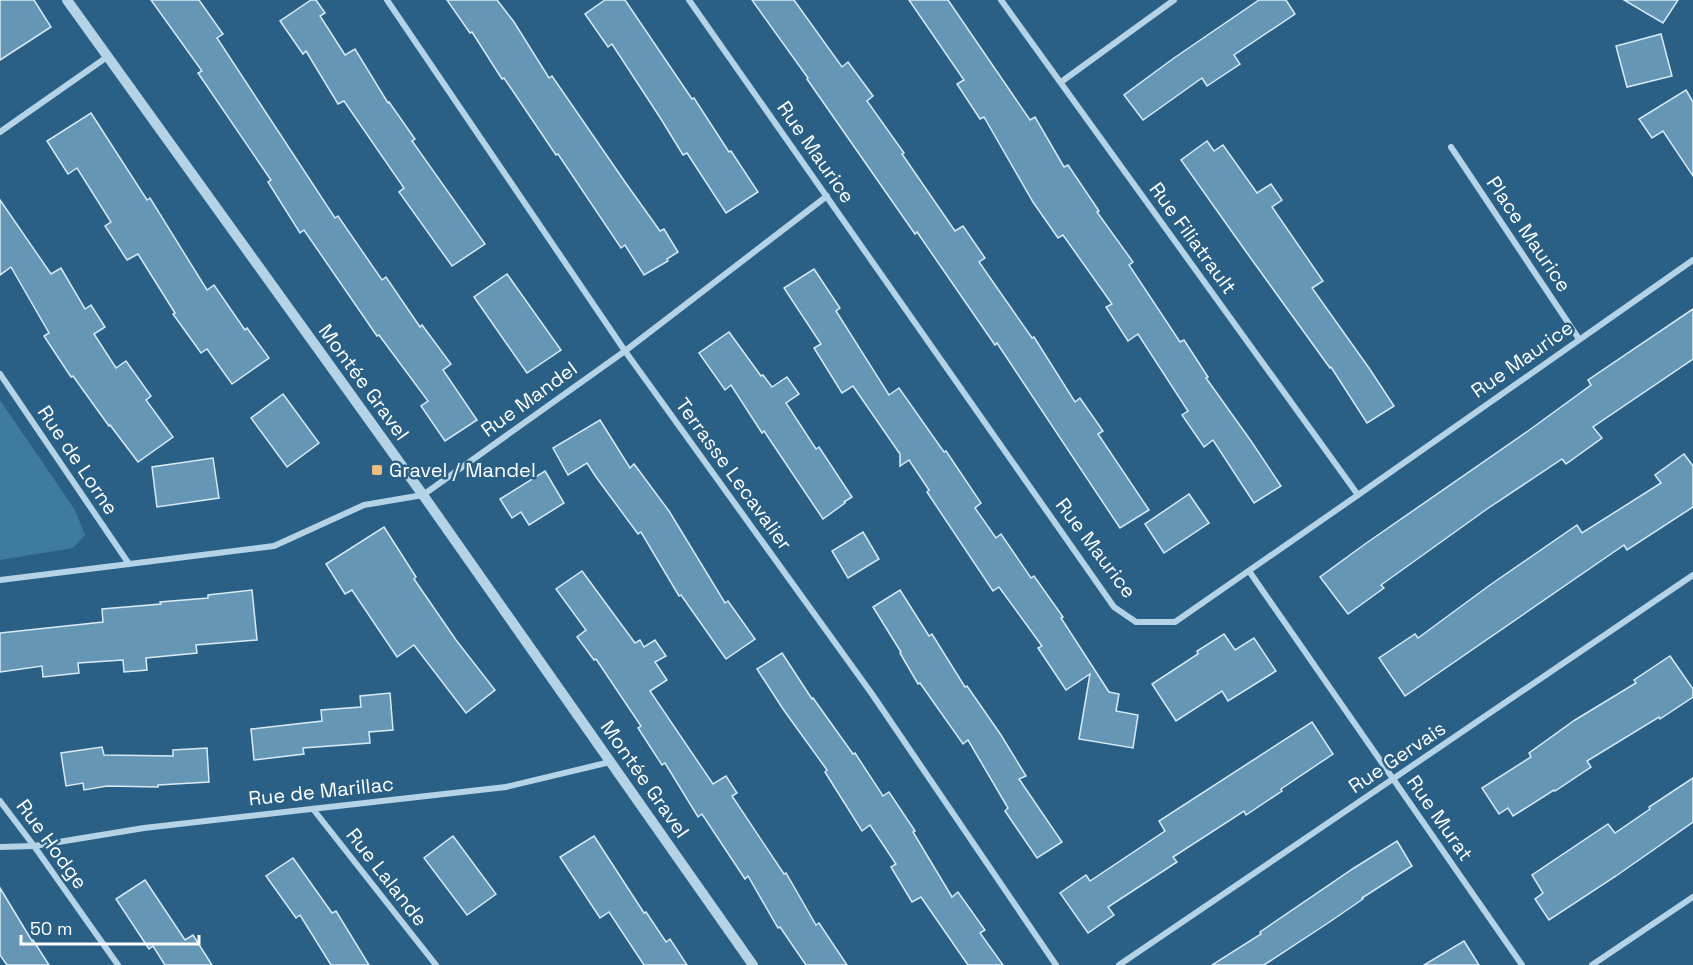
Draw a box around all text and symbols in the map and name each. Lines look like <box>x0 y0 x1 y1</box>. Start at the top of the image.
street label: Rue Maurice <box>771 96 861 208</box>
street label: Place Maurice <box>1481 171 1577 297</box>
street label: Rue Filiatrault <box>1144 177 1242 299</box>
street label: Rue Maurice <box>1466 314 1578 404</box>
street label: Montée Gravel <box>313 319 415 445</box>
street label: Rue Mandel <box>476 355 582 443</box>
street label: Terrasse Lecavalier <box>670 392 798 556</box>
street label: Rue de Lorne <box>32 400 124 520</box>
place label: Gravel / Mandel <box>389 457 536 483</box>
marker: Gravel / Mandel <box>370 463 384 477</box>
street label: Rue Maurice <box>1050 493 1142 603</box>
street label: Montée Gravel <box>595 715 695 843</box>
street label: Rue Gervais <box>1343 715 1451 799</box>
street label: Rue de Marillac <box>247 770 395 812</box>
street label: Rue Murat <box>1401 770 1479 866</box>
street label: Rue Hodge <box>11 794 93 894</box>
street label: Rue Lalande <box>341 823 433 931</box>
scale bar <box>21 908 200 946</box>
text: 50 m <box>30 917 72 940</box>

